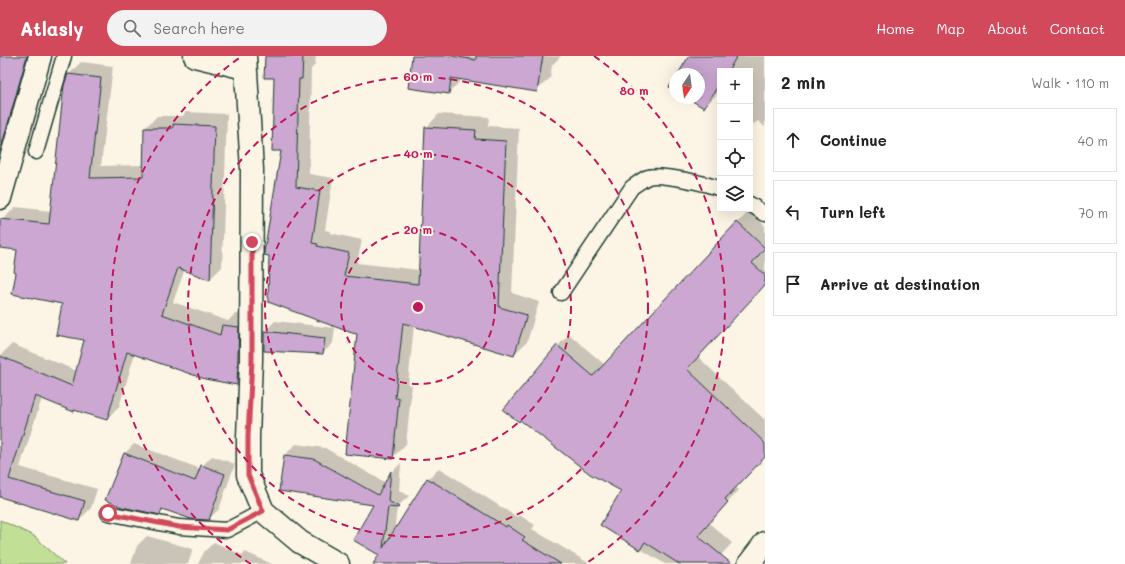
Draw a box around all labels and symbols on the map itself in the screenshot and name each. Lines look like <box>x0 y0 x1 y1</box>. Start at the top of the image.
text: 60 m <box>404 68 432 84</box>
north arrow <box>669 68 705 104</box>
text: 80 m <box>619 82 649 98</box>
text: 40 m <box>403 145 433 161</box>
text: 20 m <box>404 221 432 237</box>
route end <box>243 233 261 251</box>
centre of rings <box>411 300 425 314</box>
route start <box>99 504 117 522</box>

